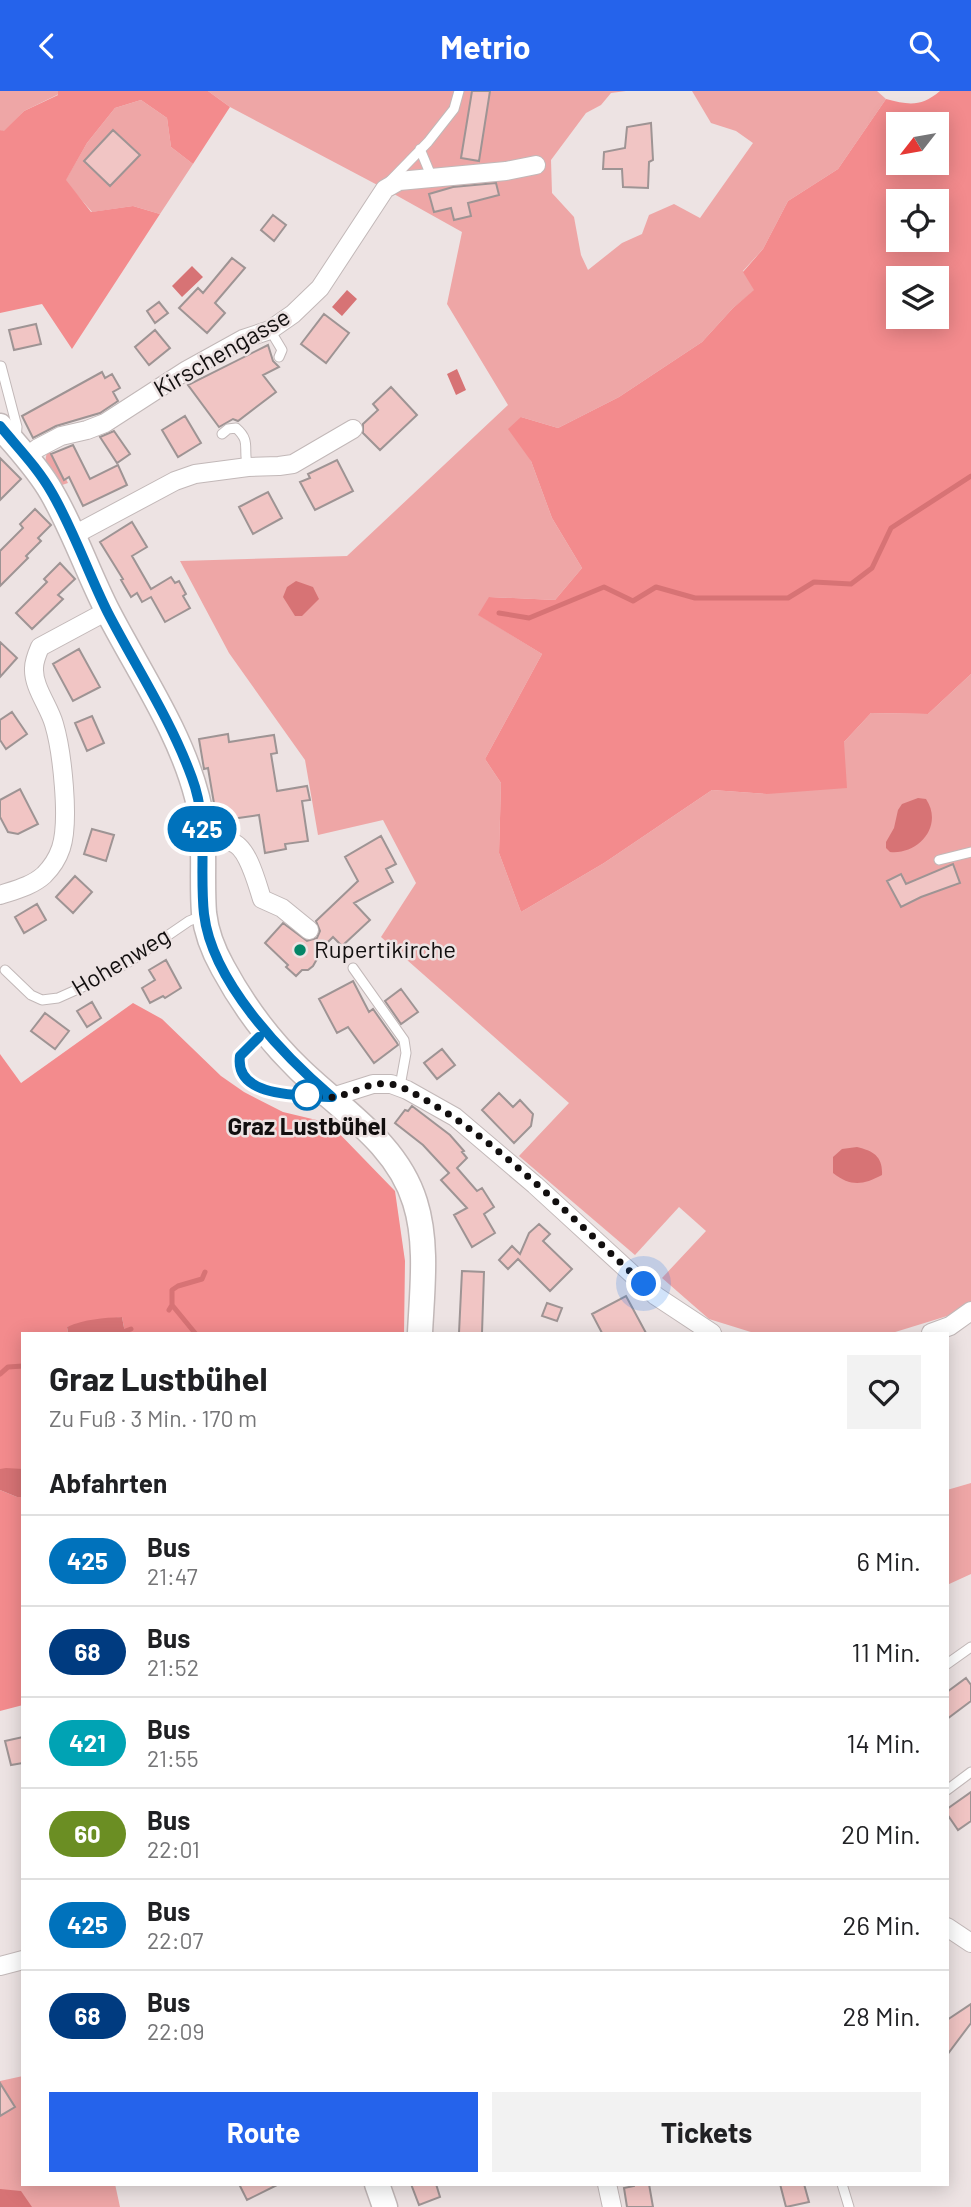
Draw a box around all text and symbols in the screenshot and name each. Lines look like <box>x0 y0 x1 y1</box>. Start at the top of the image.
icon: back <box>28 27 66 65</box>
text: Metrio <box>440 27 531 65</box>
icon: search <box>905 27 943 65</box>
north arrow <box>886 112 948 175</box>
map controls <box>886 112 949 329</box>
button: locate <box>886 189 949 252</box>
button: layers <box>886 266 949 329</box>
street label: Kirschengasse <box>148 301 295 402</box>
line badge: 425 <box>162 806 242 852</box>
text: 425 <box>182 814 222 843</box>
street label: Hohenweg <box>66 920 175 1001</box>
place label: Rupertikirche <box>314 934 456 963</box>
marker: Rupertikirche <box>292 942 308 958</box>
marker: Graz Lustbühel <box>292 1080 322 1110</box>
place label: Graz Lustbühel <box>228 1111 386 1140</box>
your location <box>626 1266 661 1301</box>
button: heart <box>847 1355 921 1429</box>
text: Graz Lustbühel <box>49 1358 268 1398</box>
text: Zu Fuß · 3 Min. · 170 m <box>49 1404 257 1432</box>
text: Abfahrten <box>49 1467 167 1498</box>
text: Bus <box>147 1531 190 1562</box>
text: 6 Min. <box>856 1545 921 1576</box>
text: 425 <box>67 1546 108 1575</box>
text: 21:47 <box>147 1562 198 1590</box>
text: Bus <box>147 1622 190 1653</box>
text: 11 Min. <box>852 1636 921 1667</box>
text: 68 <box>75 1637 100 1666</box>
text: 21:52 <box>147 1653 199 1681</box>
text: Bus <box>147 1713 190 1744</box>
text: 14 Min. <box>846 1727 921 1758</box>
text: 421 <box>69 1728 106 1757</box>
text: 21:55 <box>147 1744 199 1772</box>
text: Bus <box>147 1804 190 1835</box>
text: 20 Min. <box>841 1818 921 1849</box>
text: 60 <box>74 1819 101 1848</box>
text: 22:01 <box>147 1835 200 1863</box>
text: Bus <box>147 1895 190 1926</box>
text: 26 Min. <box>843 1909 921 1940</box>
text: 425 <box>67 1910 108 1939</box>
text: 22:07 <box>147 1926 203 1954</box>
text: Bus <box>147 1986 190 2017</box>
text: 28 Min. <box>842 2000 921 2031</box>
text: 68 <box>75 2001 100 2030</box>
text: 22:09 <box>147 2017 204 2045</box>
button: Route <box>49 2092 478 2172</box>
button: Tickets <box>492 2092 921 2172</box>

